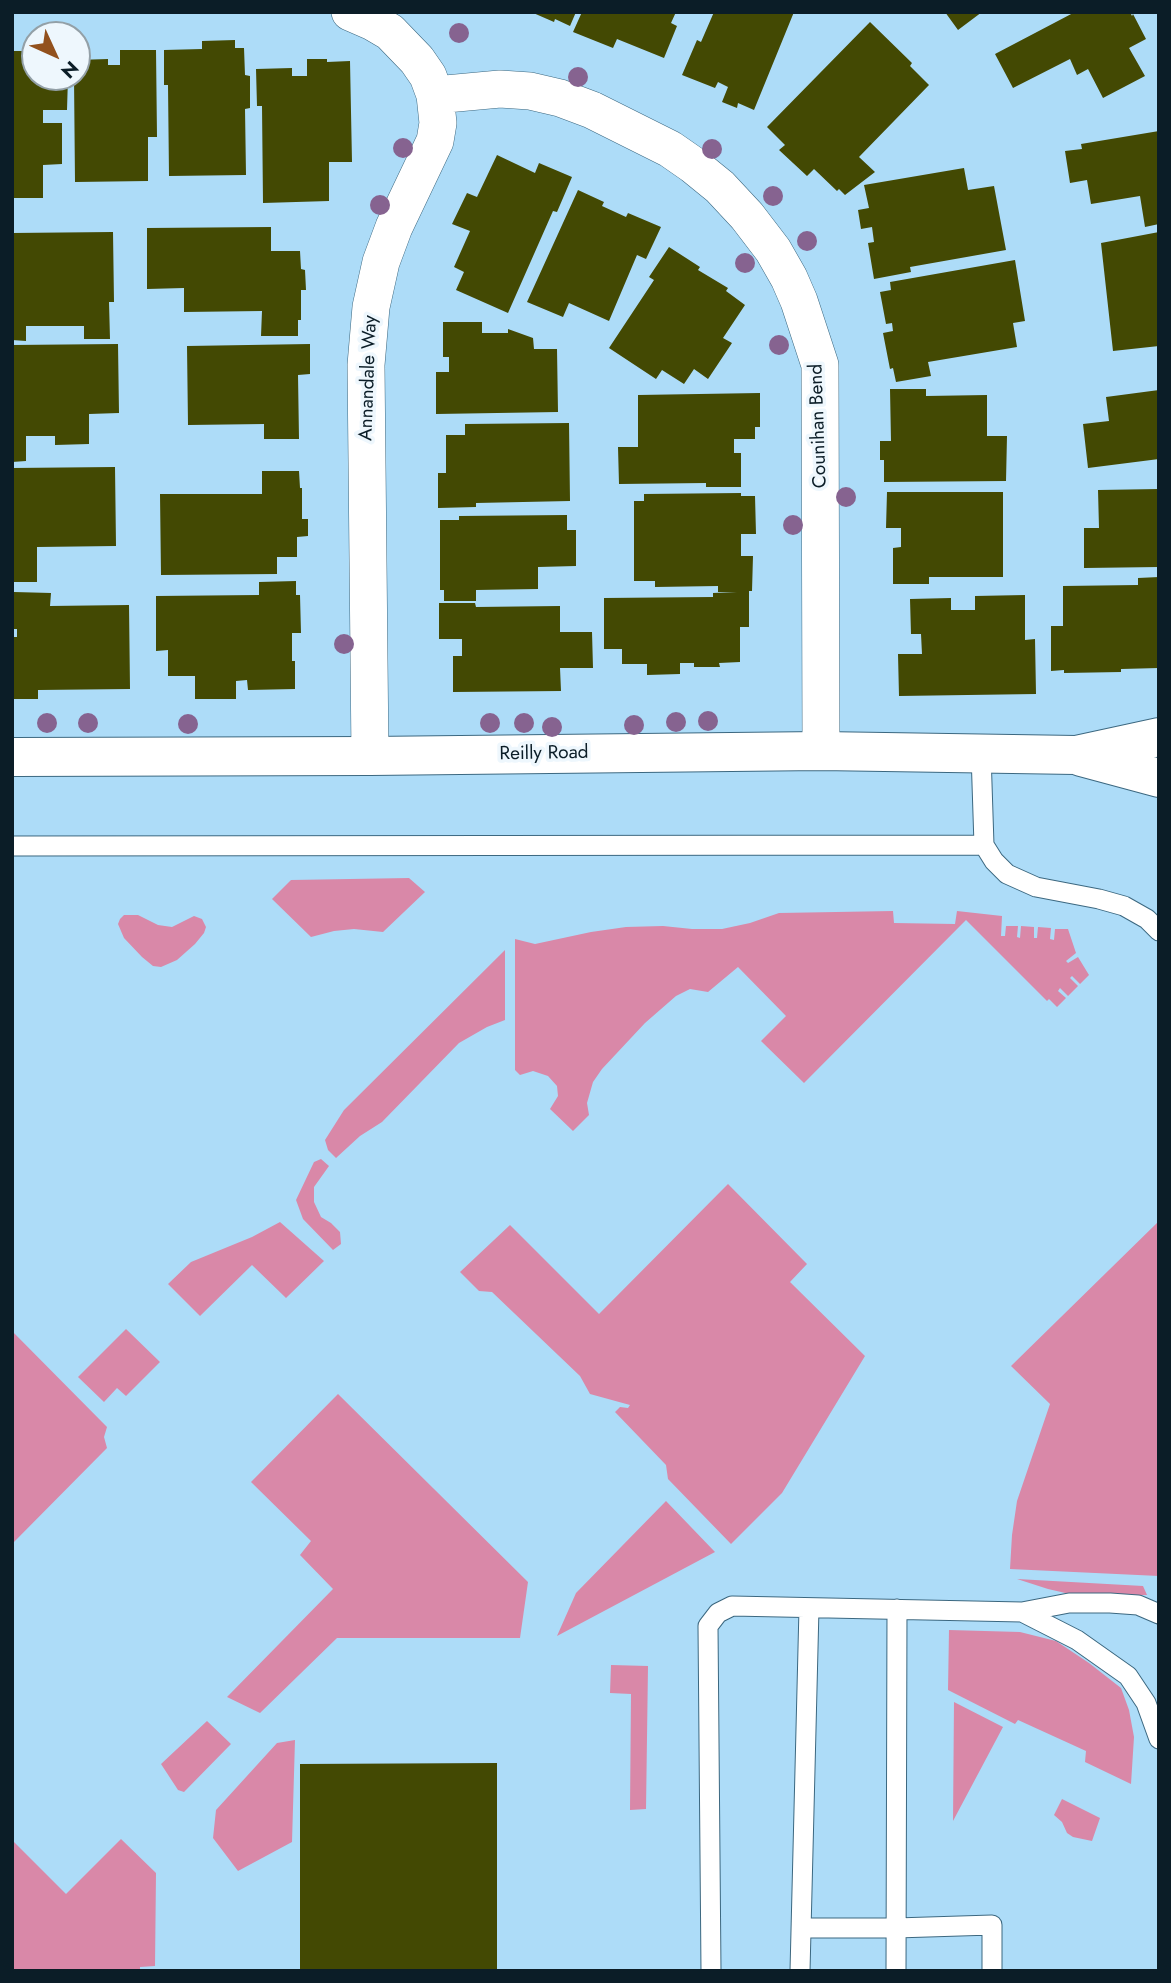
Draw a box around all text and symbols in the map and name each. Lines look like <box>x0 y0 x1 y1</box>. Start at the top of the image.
north arrow <box>21 21 91 91</box>
text: N <box>55 55 85 85</box>
street label: Annandale Way <box>355 315 383 441</box>
street label: Counihan Bend <box>805 364 833 488</box>
street label: Reilly Road <box>499 742 589 766</box>

